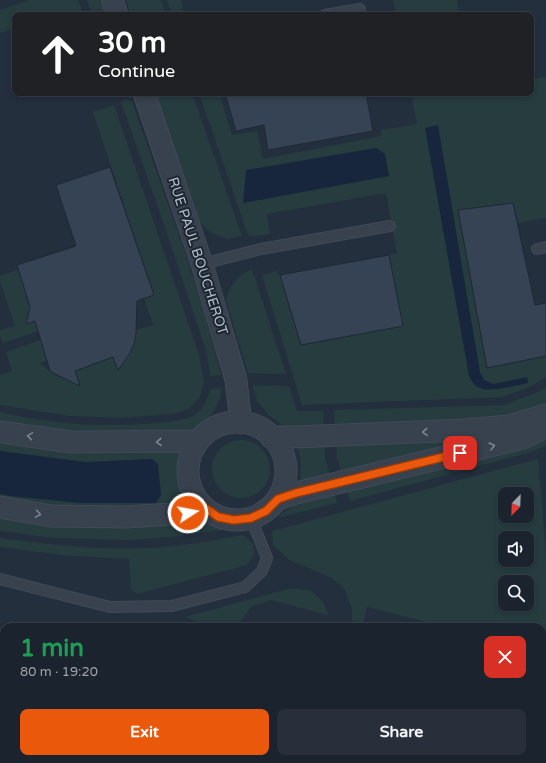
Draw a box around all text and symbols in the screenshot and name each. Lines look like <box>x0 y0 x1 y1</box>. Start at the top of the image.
text: 30 m <box>98 26 166 60</box>
icon: ahead <box>32 28 84 80</box>
text: Continue <box>98 60 175 82</box>
street label: RUE PAUL BOUCHEROT <box>164 175 232 337</box>
one-way arrow <box>422 427 428 436</box>
one-way arrow <box>27 432 33 441</box>
pin <box>443 436 477 470</box>
one-way arrow <box>156 438 162 446</box>
icon: arrive <box>449 442 471 464</box>
one-way arrow <box>489 442 495 450</box>
north arrow <box>498 487 534 523</box>
map controls <box>498 487 534 611</box>
position arrow <box>167 492 209 534</box>
one-way arrow <box>35 509 42 518</box>
button: sound <box>498 531 534 567</box>
button: search <box>498 575 534 611</box>
text: 1 min <box>20 634 84 663</box>
button: close <box>484 636 526 678</box>
text: 80 m · 19:20 <box>20 664 98 680</box>
button: Exit <box>20 709 269 755</box>
button: Share <box>277 709 526 755</box>

